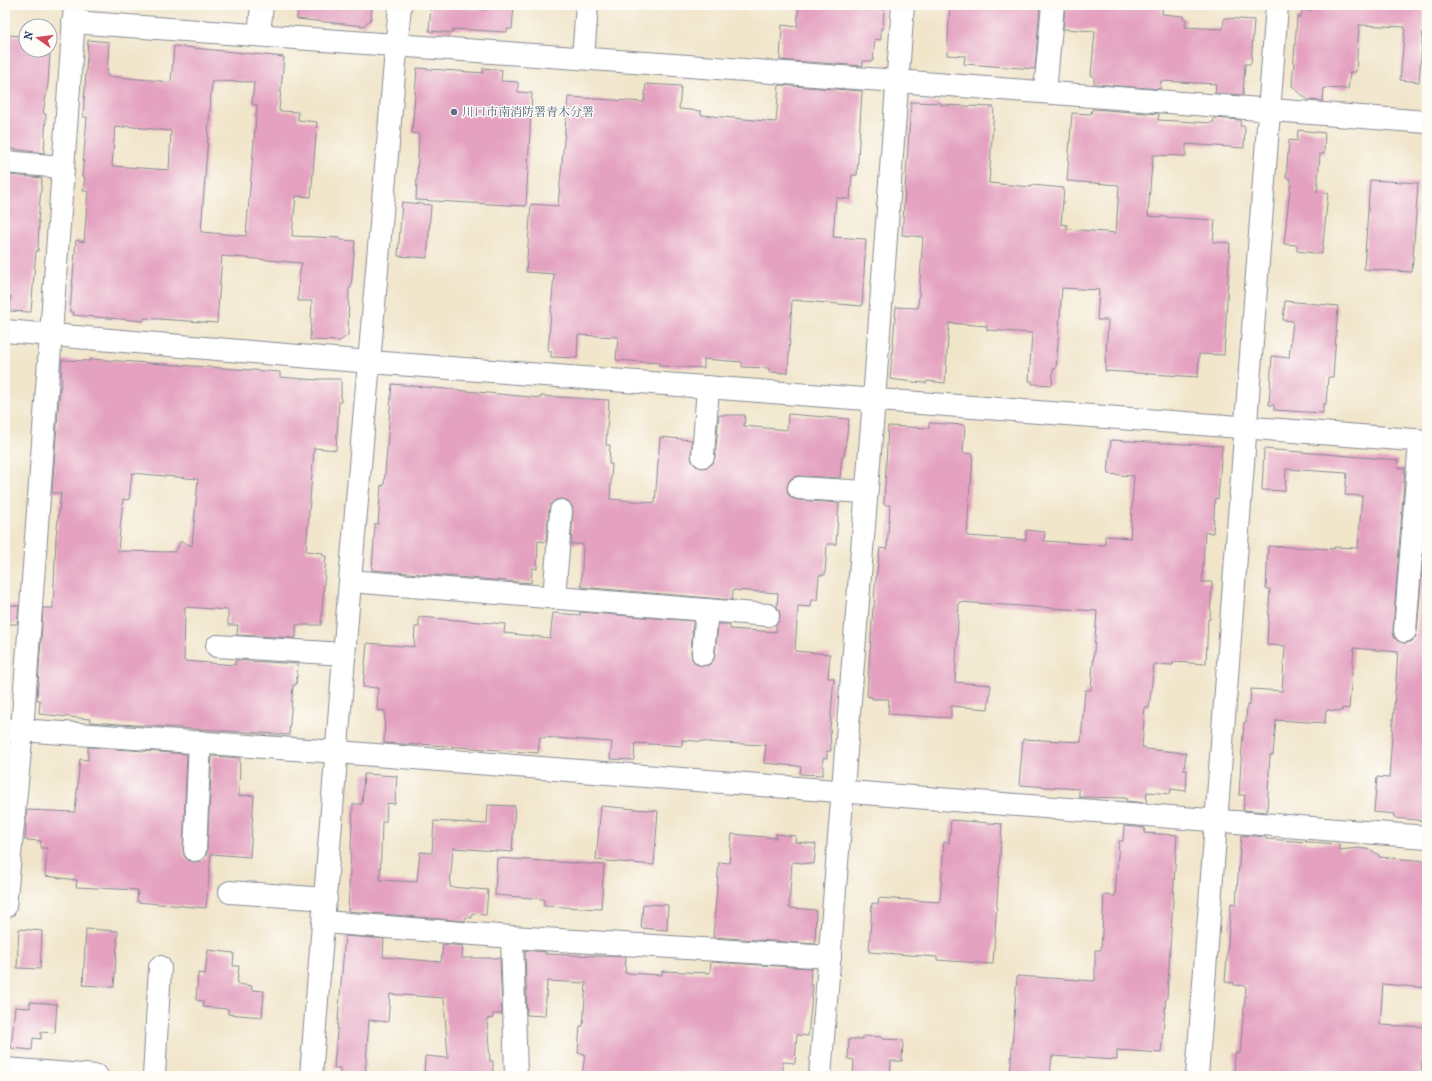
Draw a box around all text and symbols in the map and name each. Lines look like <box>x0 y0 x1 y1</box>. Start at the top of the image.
north arrow <box>18 18 58 58</box>
text: N <box>21 29 36 41</box>
place label: 川口市南消防署青木分署 <box>462 105 594 119</box>
marker: 川口市南消防署青木分署 <box>449 107 459 117</box>

